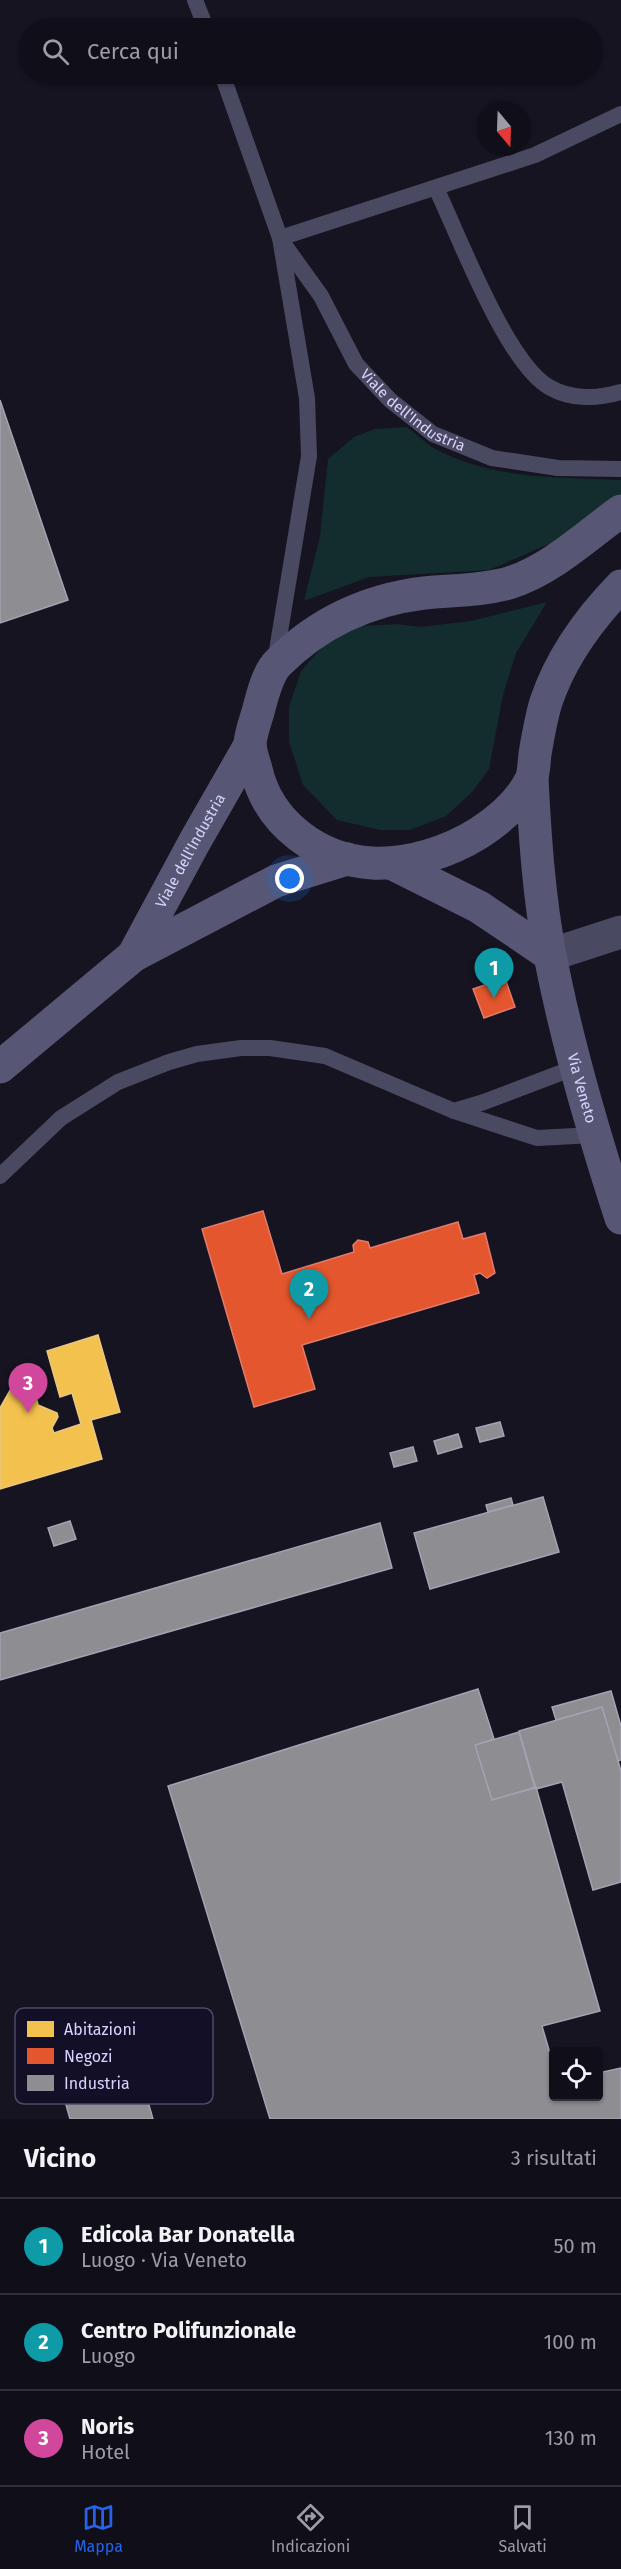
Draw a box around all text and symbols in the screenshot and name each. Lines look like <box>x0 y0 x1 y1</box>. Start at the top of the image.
search box <box>18 18 603 84</box>
icon: search <box>39 35 72 68</box>
text: Cerca qui <box>87 38 179 65</box>
north arrow <box>477 102 531 156</box>
street label: Viale dell'Industria <box>357 365 468 455</box>
street label: Viale dell'Industria <box>152 790 229 911</box>
your location <box>275 864 304 893</box>
pin: 1 <box>474 948 514 998</box>
street label: Via Veneto <box>564 1051 600 1125</box>
pin: 2 <box>290 1270 328 1319</box>
pin: 3 <box>9 1364 48 1413</box>
legend <box>15 2008 213 2104</box>
text: Abitazioni <box>64 2020 136 2039</box>
text: Negozi <box>64 2047 112 2066</box>
map controls <box>549 2047 603 2101</box>
button: locate <box>549 2047 603 2101</box>
text: Industria <box>64 2074 130 2093</box>
text: Vicino <box>24 2143 96 2174</box>
text: 3 risultati <box>511 2146 597 2170</box>
text: Edicola Bar Donatella <box>81 2221 295 2248</box>
text: 1 <box>39 2234 48 2258</box>
text: 50 m <box>553 2234 597 2258</box>
text: Luogo · Via Veneto <box>81 2248 247 2272</box>
text: Centro Polifunzionale <box>81 2317 296 2344</box>
text: 2 <box>38 2330 49 2354</box>
text: 100 m <box>544 2330 597 2354</box>
text: Luogo <box>81 2344 136 2368</box>
text: Noris <box>81 2413 134 2440</box>
text: 3 <box>38 2426 49 2450</box>
text: 130 m <box>545 2426 597 2450</box>
text: Hotel <box>81 2440 130 2464</box>
tab: Mappa <box>74 2501 123 2556</box>
tab: Indicazioni <box>271 2501 350 2556</box>
tab: Salvati <box>498 2501 547 2556</box>

